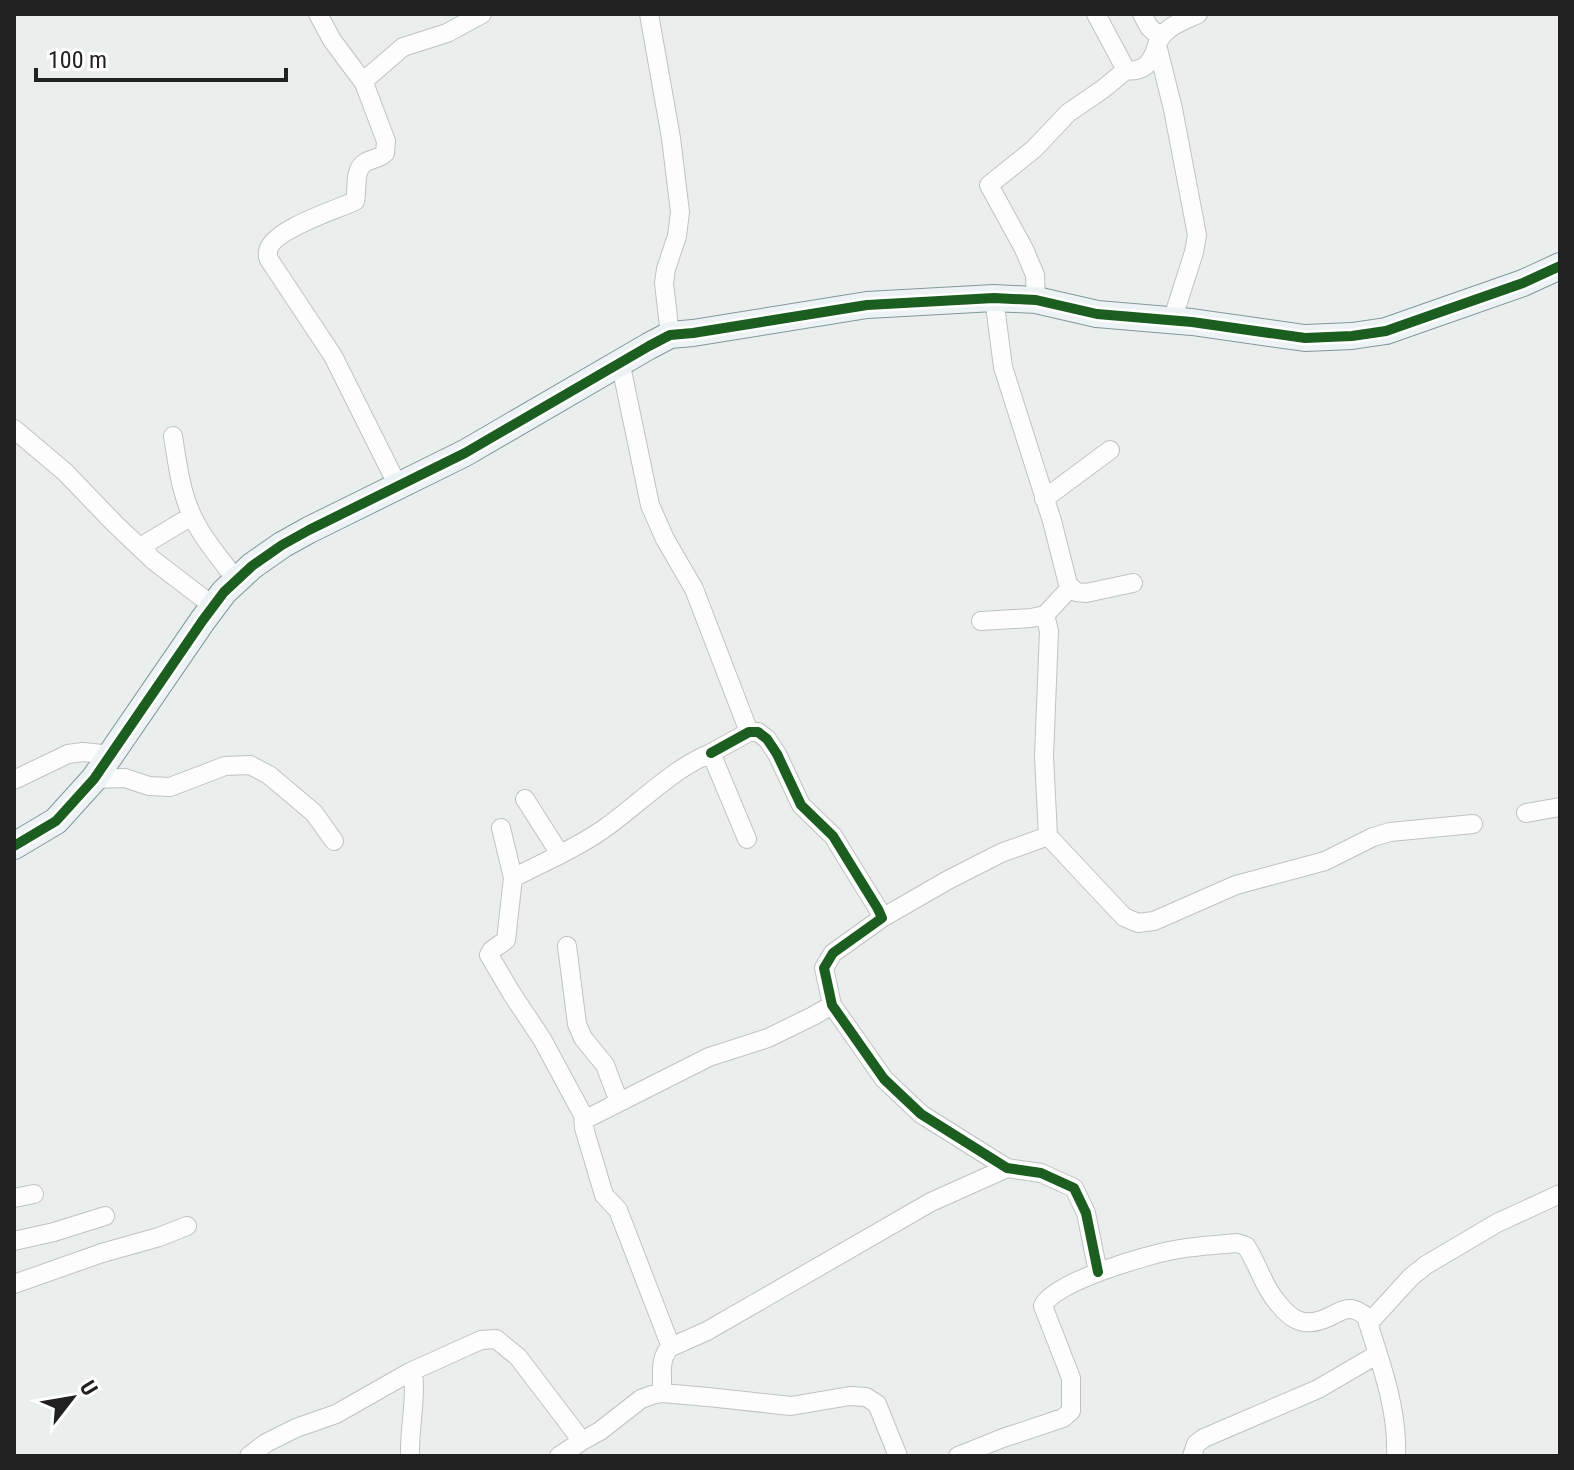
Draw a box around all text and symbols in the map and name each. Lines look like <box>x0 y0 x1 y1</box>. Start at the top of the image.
scale bar <box>36 32 286 82</box>
text: 100 m <box>48 46 107 74</box>
north arrow <box>32 1358 112 1438</box>
text: U <box>75 1376 103 1400</box>

